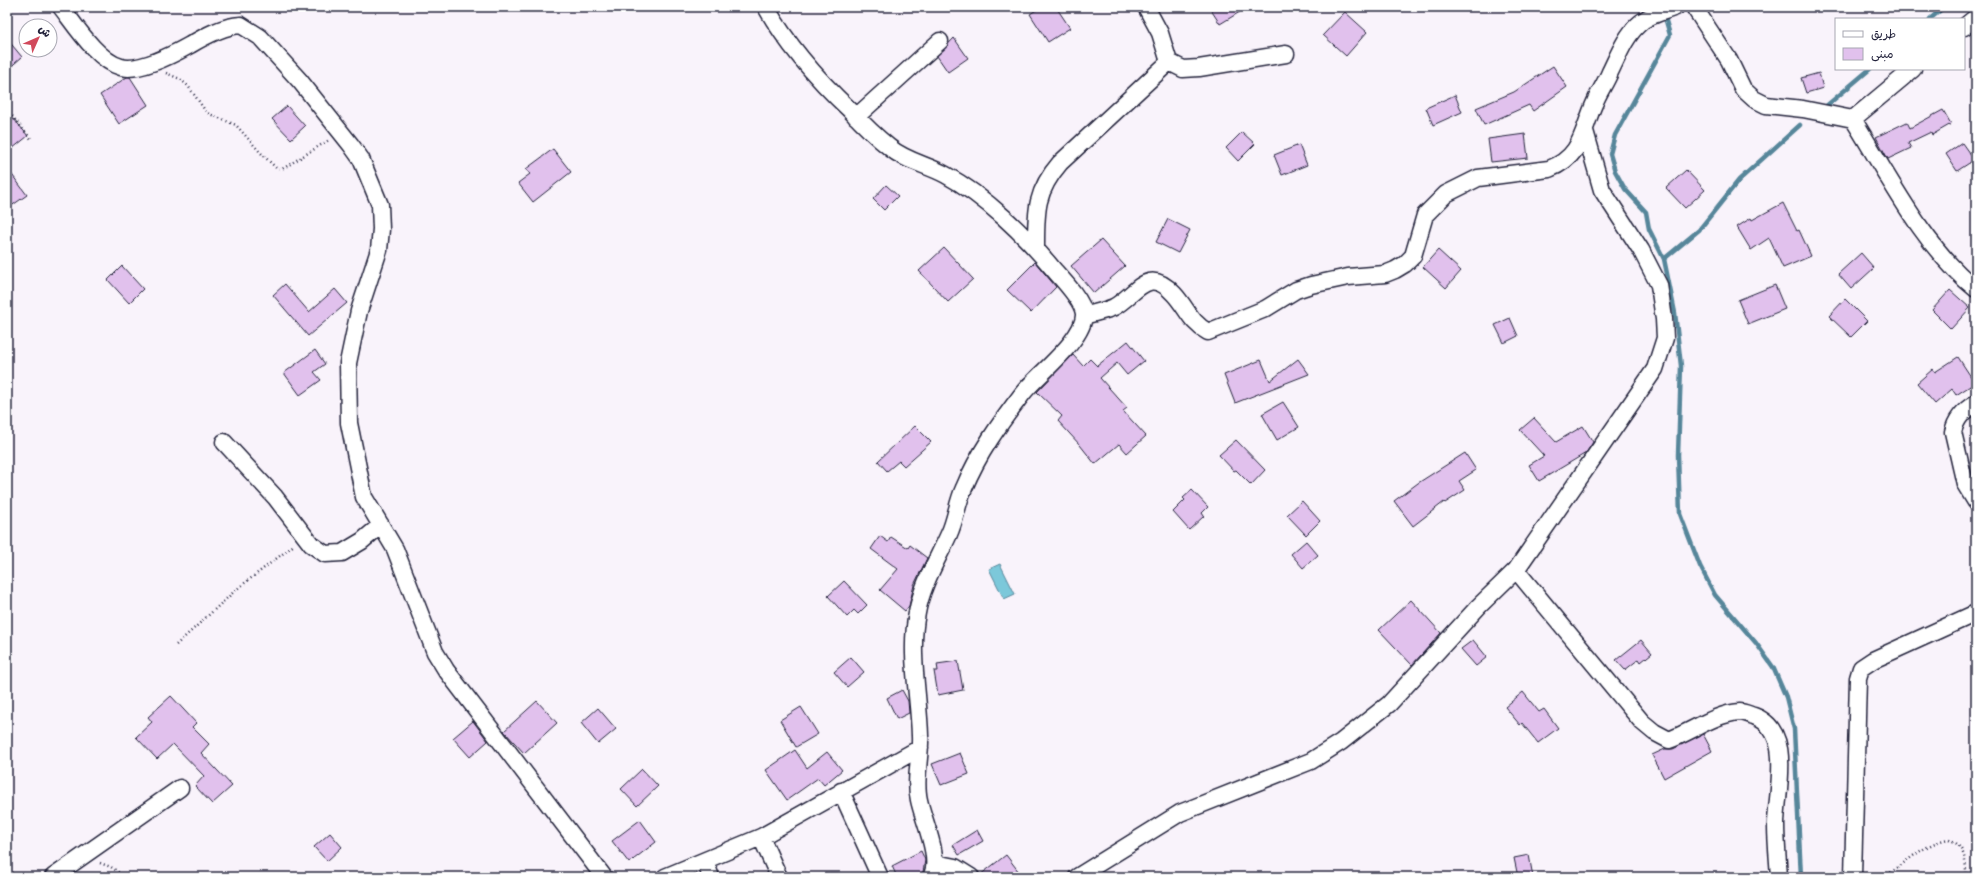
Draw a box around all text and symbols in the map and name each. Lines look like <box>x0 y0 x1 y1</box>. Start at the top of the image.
north arrow <box>18 18 58 58</box>
legend <box>1835 18 1965 70</box>
text: ش <box>35 22 54 41</box>
text: طريق <box>1871 27 1896 43</box>
text: مبنى <box>1871 47 1894 63</box>

